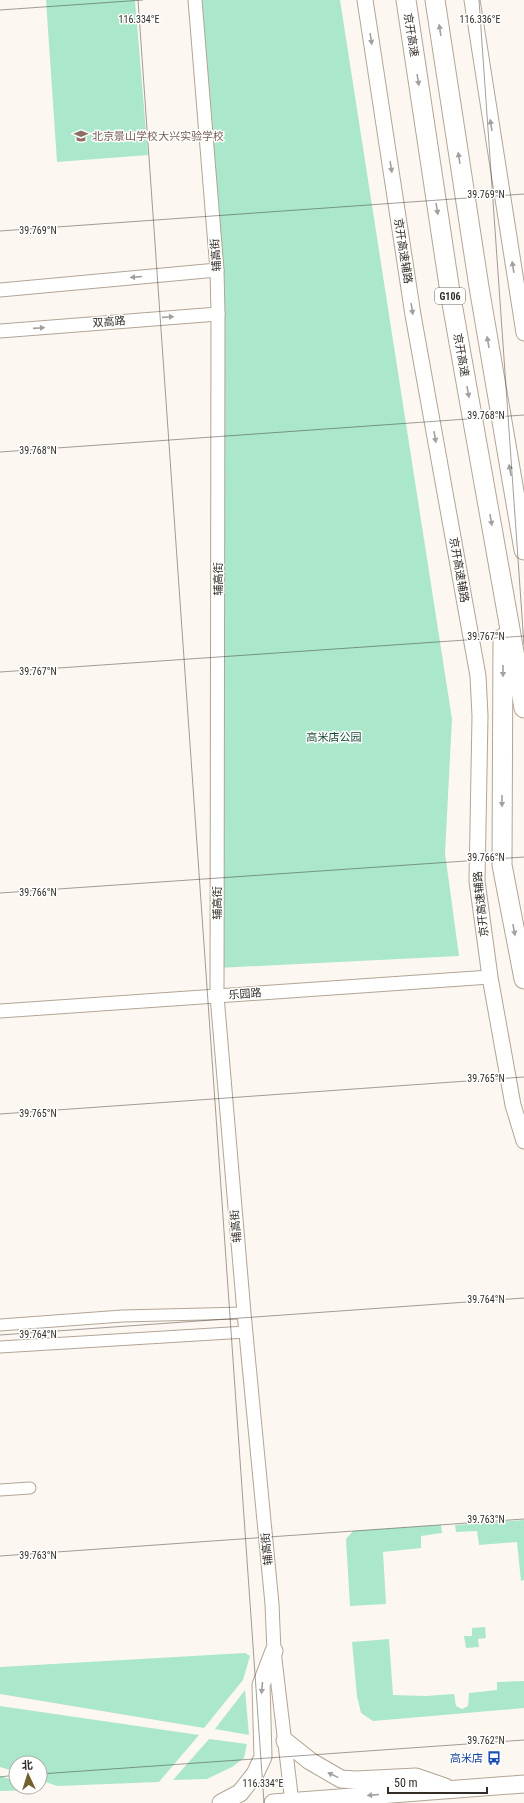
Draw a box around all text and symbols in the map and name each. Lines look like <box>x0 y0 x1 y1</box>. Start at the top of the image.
street label: 京开高速 <box>401 12 421 58</box>
text: 116.334°E <box>119 14 160 25</box>
text: 116.336°E <box>460 14 501 25</box>
one-way arrow <box>437 24 443 36</box>
one-way arrow <box>368 32 374 45</box>
one-way arrow <box>415 74 421 86</box>
one-way arrow <box>488 119 494 131</box>
school or university icon: 北京景山学校大兴实验学校 <box>73 128 89 144</box>
place label: 北京景山学校大兴实验学校 <box>92 130 224 143</box>
one-way arrow <box>456 152 462 165</box>
one-way arrow <box>388 161 394 173</box>
text: 39.769°N <box>467 189 505 200</box>
one-way arrow <box>434 203 440 215</box>
street label: 京开高速辅路 <box>391 217 415 285</box>
text: 39.769°N <box>19 225 57 236</box>
street label: 辅高街 <box>208 238 224 272</box>
one-way arrow <box>510 261 516 273</box>
one-way arrow <box>130 274 142 281</box>
road number: G106 <box>435 288 465 304</box>
one-way arrow <box>410 303 416 315</box>
street label: 双高路 <box>92 314 126 330</box>
one-way arrow <box>162 314 175 321</box>
one-way arrow <box>33 324 45 331</box>
street label: 京开高速 <box>451 332 471 378</box>
one-way arrow <box>485 336 491 348</box>
one-way arrow <box>465 386 471 398</box>
text: 39.768°N <box>467 410 505 421</box>
one-way arrow <box>433 431 439 443</box>
text: 39.768°N <box>19 445 57 456</box>
one-way arrow <box>507 464 513 476</box>
one-way arrow <box>488 514 494 526</box>
street label: 京开高速辅路 <box>447 536 471 604</box>
street label: 辅高街 <box>212 563 225 596</box>
text: 39.767°N <box>467 631 505 642</box>
one-way arrow <box>500 665 506 678</box>
text: 39.767°N <box>19 666 57 677</box>
park label: 高米店公园 <box>307 731 362 744</box>
one-way arrow <box>499 795 505 808</box>
text: 39.766°N <box>467 852 505 863</box>
street label: 京开高速辅路 <box>471 871 491 937</box>
text: 39.766°N <box>19 887 57 898</box>
street label: 辅高街 <box>211 887 224 920</box>
one-way arrow <box>512 924 518 936</box>
street label: 乐园路 <box>228 986 262 1002</box>
text: 39.765°N <box>467 1073 505 1084</box>
text: 39.765°N <box>19 1108 57 1119</box>
street label: 辅高街 <box>228 1209 244 1243</box>
text: 39.764°N <box>467 1294 505 1305</box>
text: 39.764°N <box>19 1329 57 1340</box>
text: 39.763°N <box>467 1514 505 1525</box>
street label: 辅高街 <box>259 1532 275 1566</box>
text: 39.763°N <box>19 1550 57 1561</box>
one-way arrow <box>259 1682 265 1694</box>
text: 39.762°N <box>467 1735 505 1746</box>
bus stop icon: 高米店 <box>486 1750 502 1766</box>
place label: 高米店 <box>450 1752 483 1765</box>
north arrow <box>8 1755 48 1795</box>
text: 北 <box>21 1759 33 1772</box>
scale bar <box>388 1769 487 1795</box>
one-way arrow <box>327 1772 338 1778</box>
text: 50 m <box>394 1776 418 1790</box>
text: 116.334°E <box>243 1778 284 1789</box>
one-way arrow <box>367 1792 379 1799</box>

